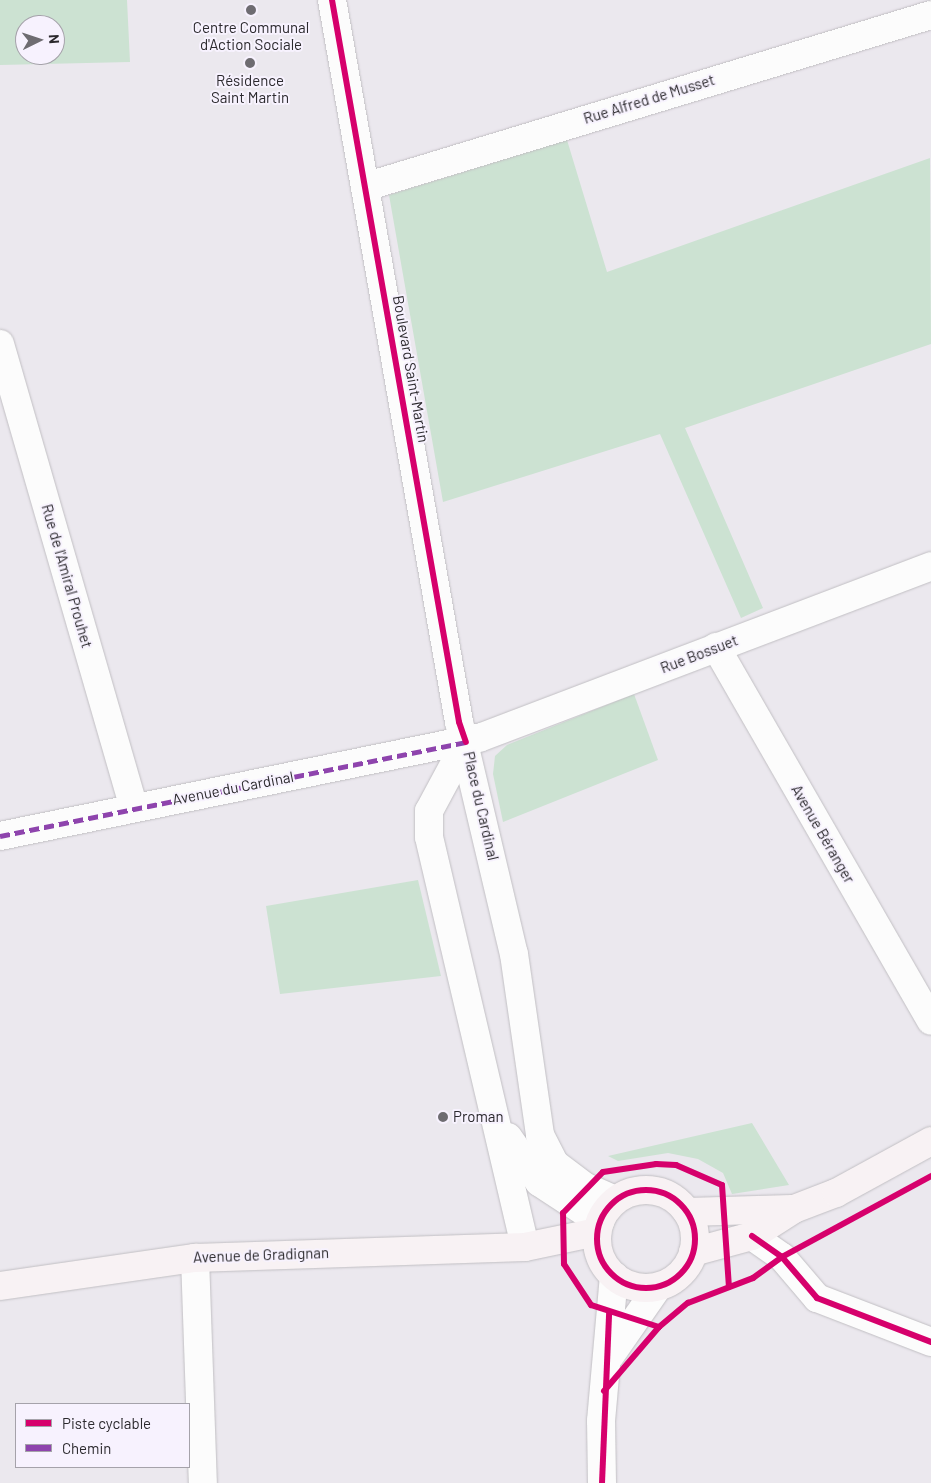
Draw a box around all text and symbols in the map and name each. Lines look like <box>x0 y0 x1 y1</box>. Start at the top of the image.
marker: Centre Communal d'Action Sociale <box>245 4 257 16</box>
north arrow <box>15 15 65 65</box>
place label: Centre Communal d'Action Sociale <box>193 18 309 53</box>
text: N <box>46 34 63 44</box>
marker: Résidence Saint Martin <box>244 57 256 69</box>
street label: Rue Alfred de Musset <box>581 70 717 128</box>
place label: Résidence Saint Martin <box>211 71 289 106</box>
street label: Boulevard Saint-Martin <box>389 294 433 444</box>
street label: Rue de l'Amiral Prouhet <box>38 502 96 650</box>
street label: Rue Bossuet <box>658 631 740 677</box>
street label: Place du Cardinal <box>460 750 502 862</box>
street label: Avenue du Cardinal <box>171 767 295 809</box>
street label: Avenue Béranger <box>788 782 858 886</box>
place label: Proman <box>453 1108 504 1126</box>
marker: Proman <box>437 1111 449 1123</box>
street label: Avenue de Gradignan <box>193 1244 329 1266</box>
legend <box>15 1403 190 1468</box>
text: Piste cyclable <box>62 1414 151 1432</box>
text: Chemin <box>62 1439 111 1457</box>

